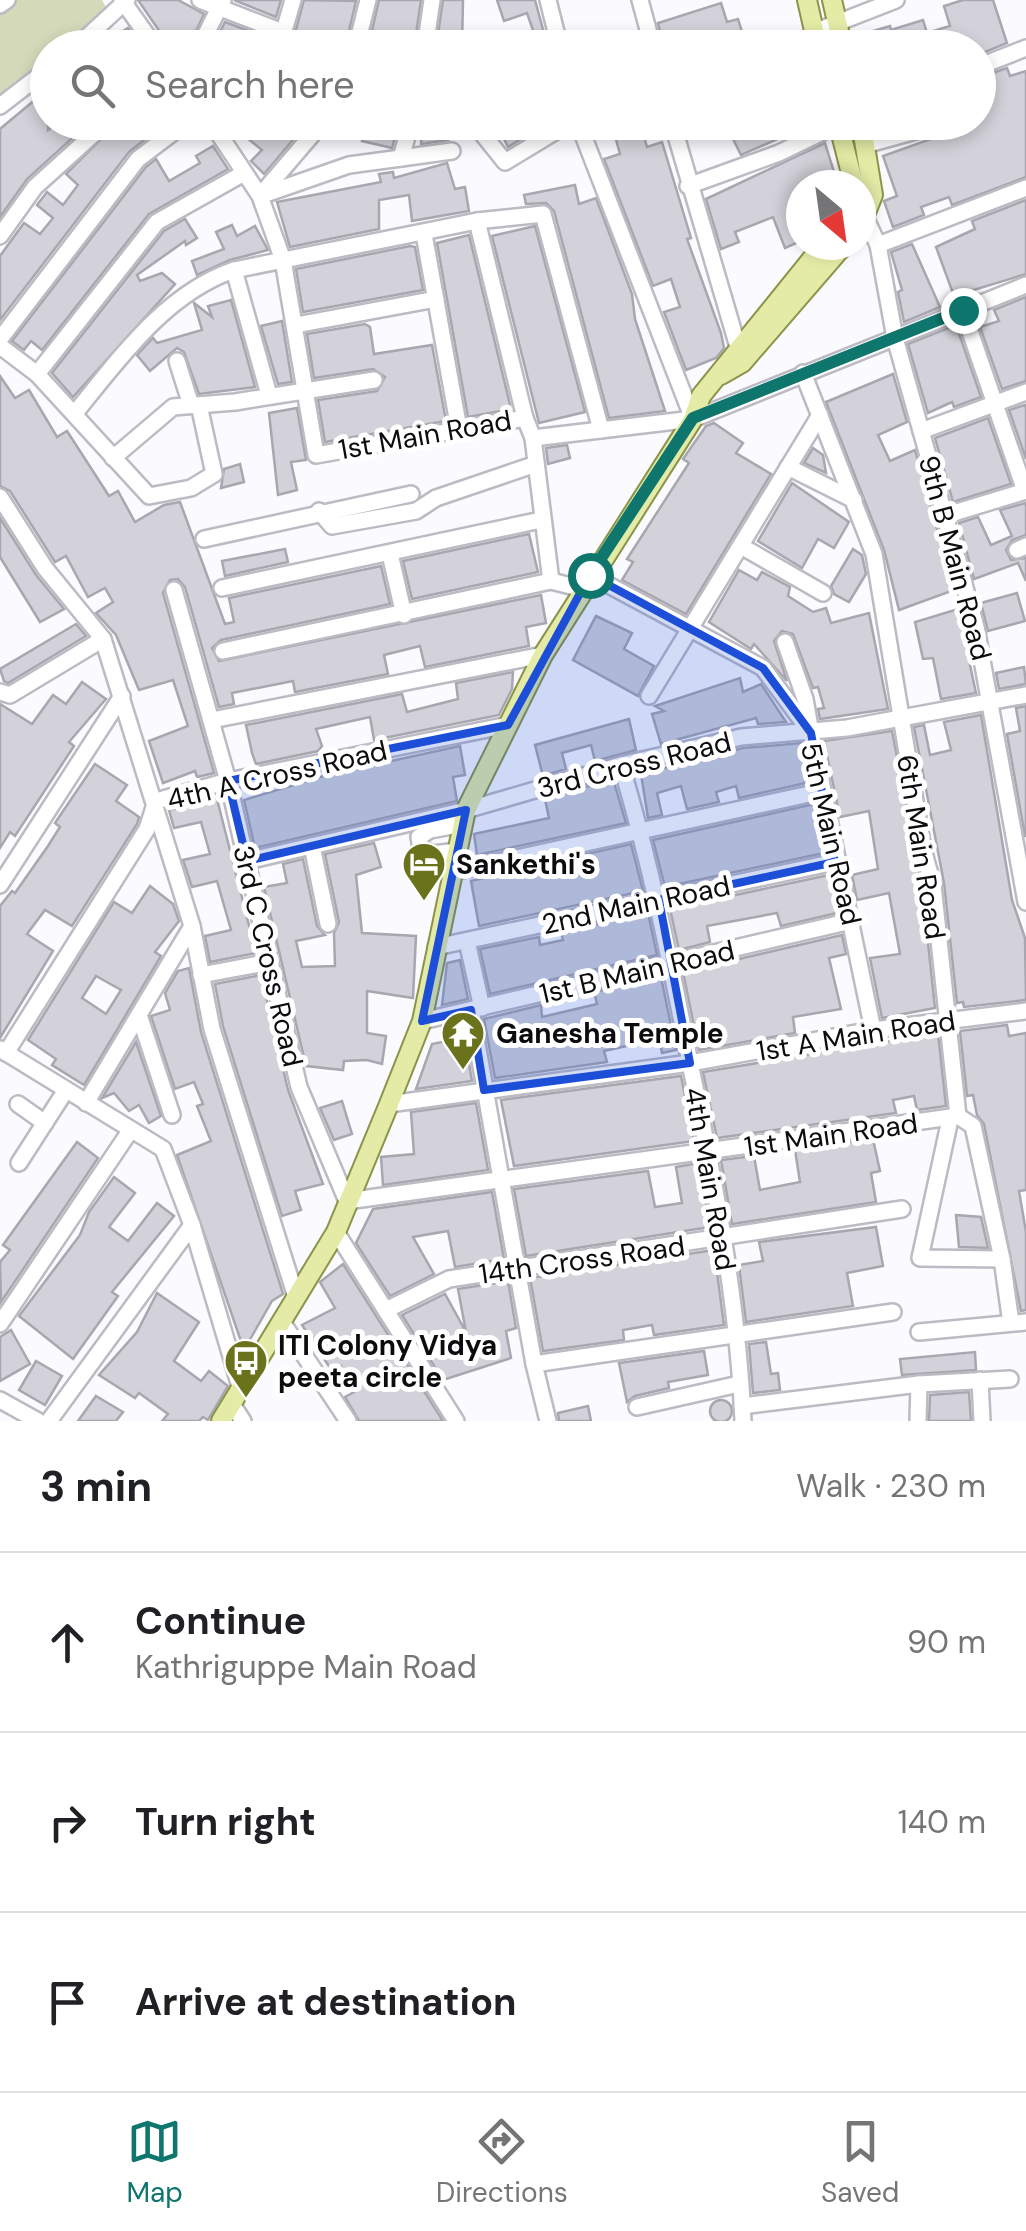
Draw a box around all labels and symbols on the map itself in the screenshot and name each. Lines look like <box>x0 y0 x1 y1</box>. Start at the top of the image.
north arrow <box>786 170 876 260</box>
route end <box>941 288 987 334</box>
street label: 1st Main Road <box>336 402 514 468</box>
street label: 9th B Main Road <box>910 451 1000 665</box>
route start <box>568 553 614 599</box>
street label: 3rd Cross Road <box>533 723 735 807</box>
street label: 4th A Cross Road <box>163 732 391 818</box>
street label: 5th Main Road <box>792 739 870 929</box>
street label: 6th Main Road <box>888 752 954 942</box>
hotel icon: Sankethi's <box>401 841 447 902</box>
street label: 3rd C Cross Road <box>225 842 311 1070</box>
place label: Sankethi's <box>456 846 596 883</box>
street label: 2nd Main Road <box>539 867 733 943</box>
street label: 1st B Main Road <box>536 932 738 1012</box>
street label: 1st A Main Road <box>754 1002 958 1070</box>
temple icon: Ganesha Temple <box>440 1010 486 1071</box>
place label: Ganesha Temple <box>496 1015 724 1052</box>
street label: 4th Main Road <box>676 1084 744 1274</box>
street label: 1st Main Road <box>742 1105 920 1165</box>
street label: 14th Cross Road <box>477 1227 687 1293</box>
place label: ITI Colony Vidya peeta circle <box>278 1327 497 1396</box>
bus stop icon: ITI Colony Vidya peeta circle <box>223 1338 269 1399</box>

